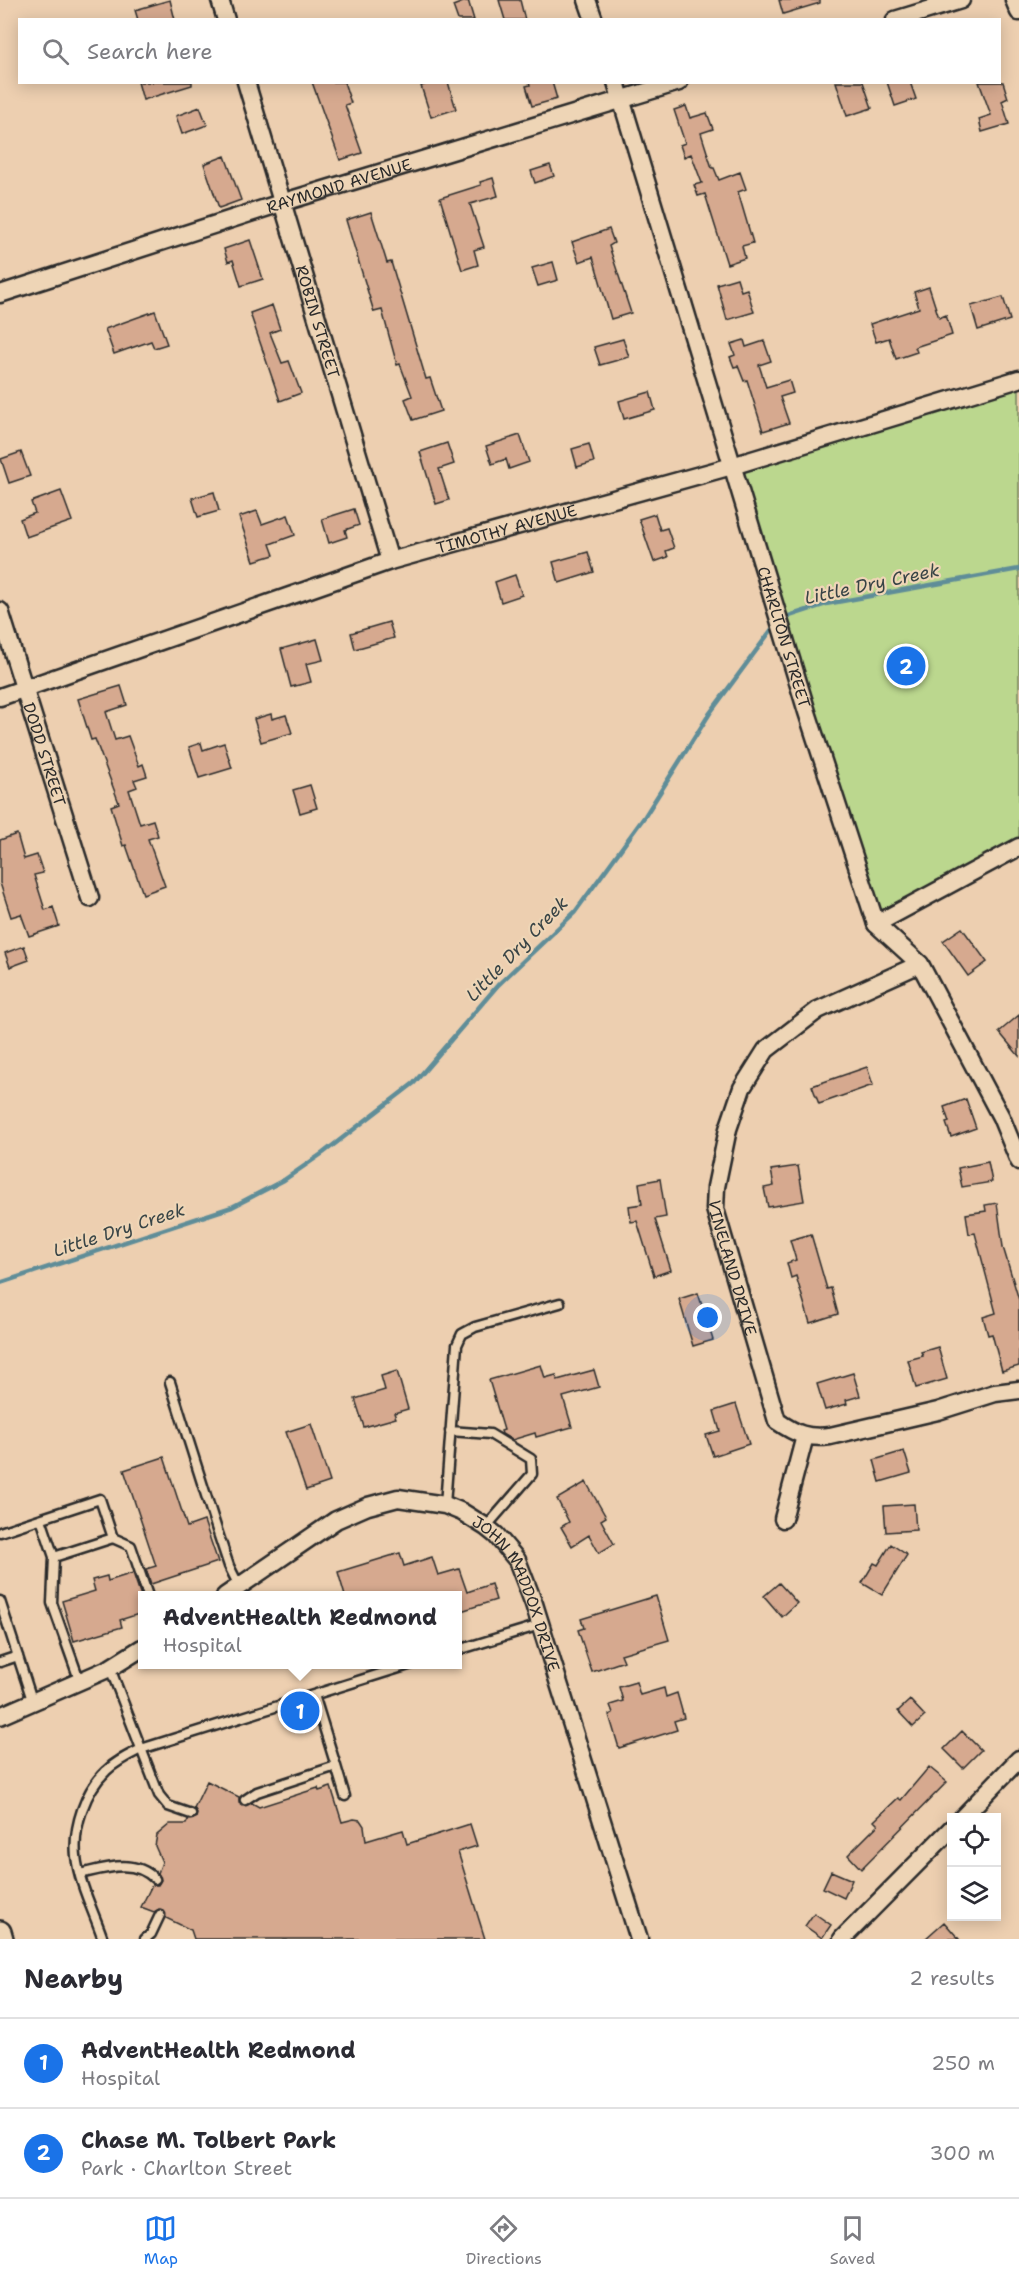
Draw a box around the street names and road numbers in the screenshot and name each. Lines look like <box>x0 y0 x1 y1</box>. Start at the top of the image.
street label: RAYMOND AVENUE <box>264 154 414 218</box>
street label: ROBIN STREET <box>291 263 344 381</box>
street label: TIMOTHY AVENUE <box>434 500 579 559</box>
street label: CHARLTON STREET <box>752 564 815 711</box>
street label: DODD STREET <box>18 700 71 809</box>
street label: VINELAND DRIVE <box>704 1199 762 1338</box>
street label: JOHN MADDOX DRIVE <box>468 1511 565 1674</box>

